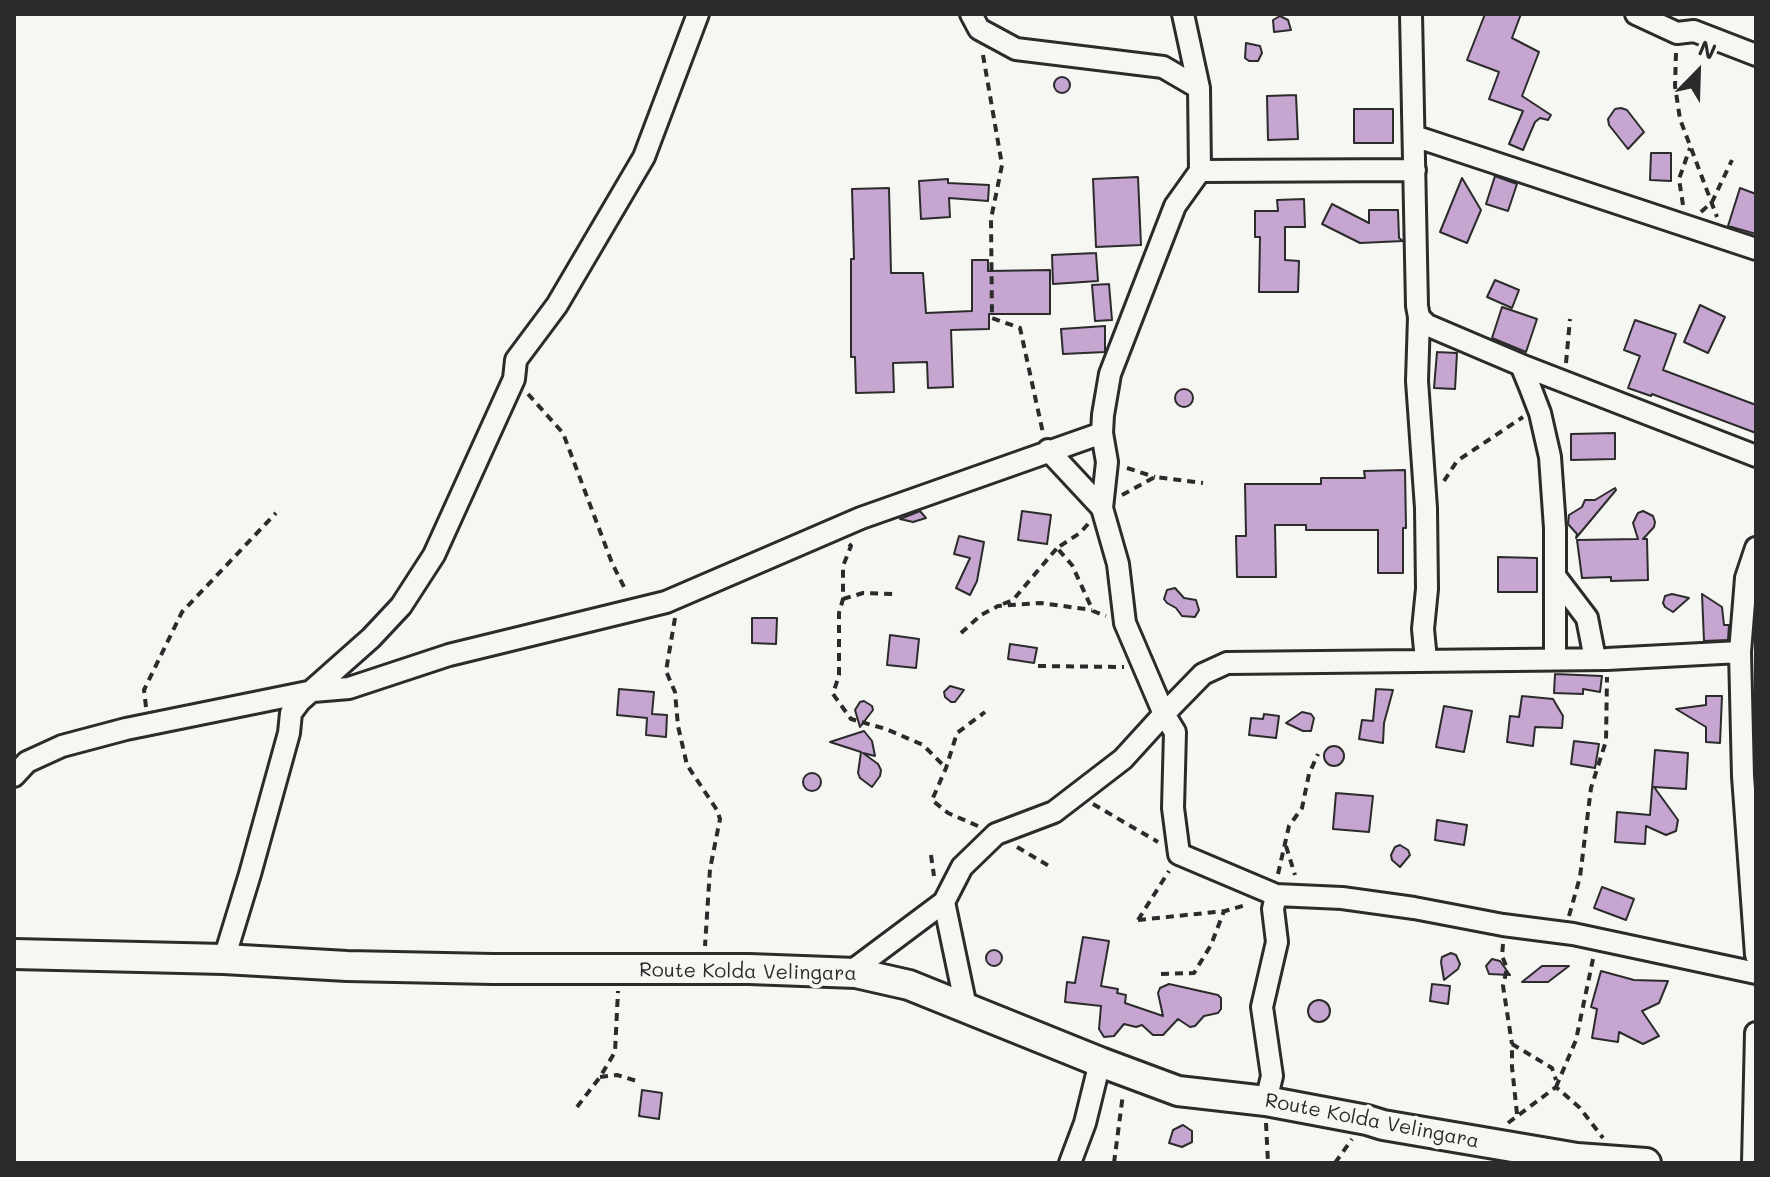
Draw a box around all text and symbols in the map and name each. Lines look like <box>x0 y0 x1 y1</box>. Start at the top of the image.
north arrow <box>1658 32 1738 112</box>
text: N <box>1694 33 1721 66</box>
street label: Route Kolda Velingara <box>639 958 857 986</box>
street label: Route Kolda Velingara <box>1263 1088 1481 1154</box>

